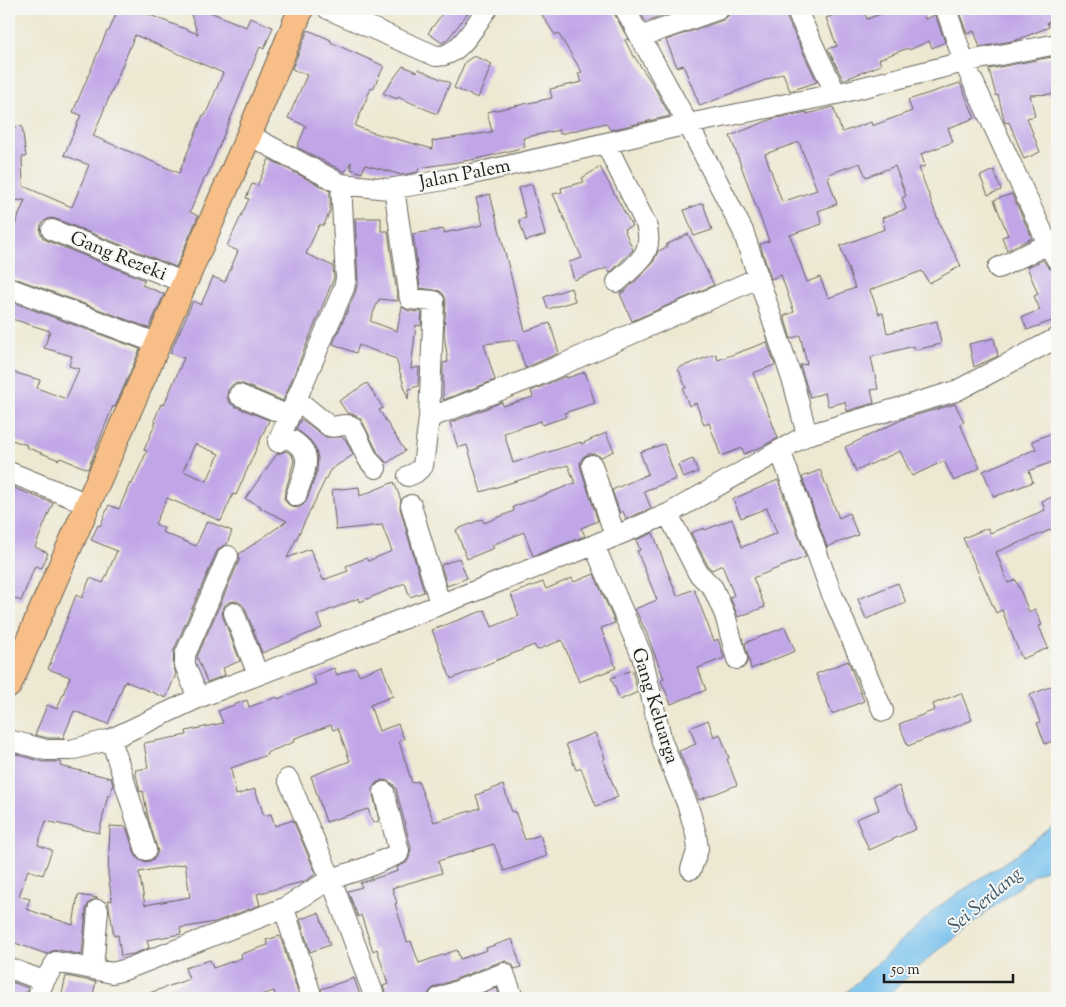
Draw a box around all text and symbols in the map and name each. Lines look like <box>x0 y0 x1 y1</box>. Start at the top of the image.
street label: Jalan Palem <box>416 153 513 197</box>
street label: Gang Rezeki <box>66 225 170 289</box>
street label: Gang Keluarga <box>624 645 685 768</box>
water label: Sei Serdang <box>942 861 1030 941</box>
scale bar <box>884 952 1012 984</box>
text: 50 m <box>890 960 920 981</box>

